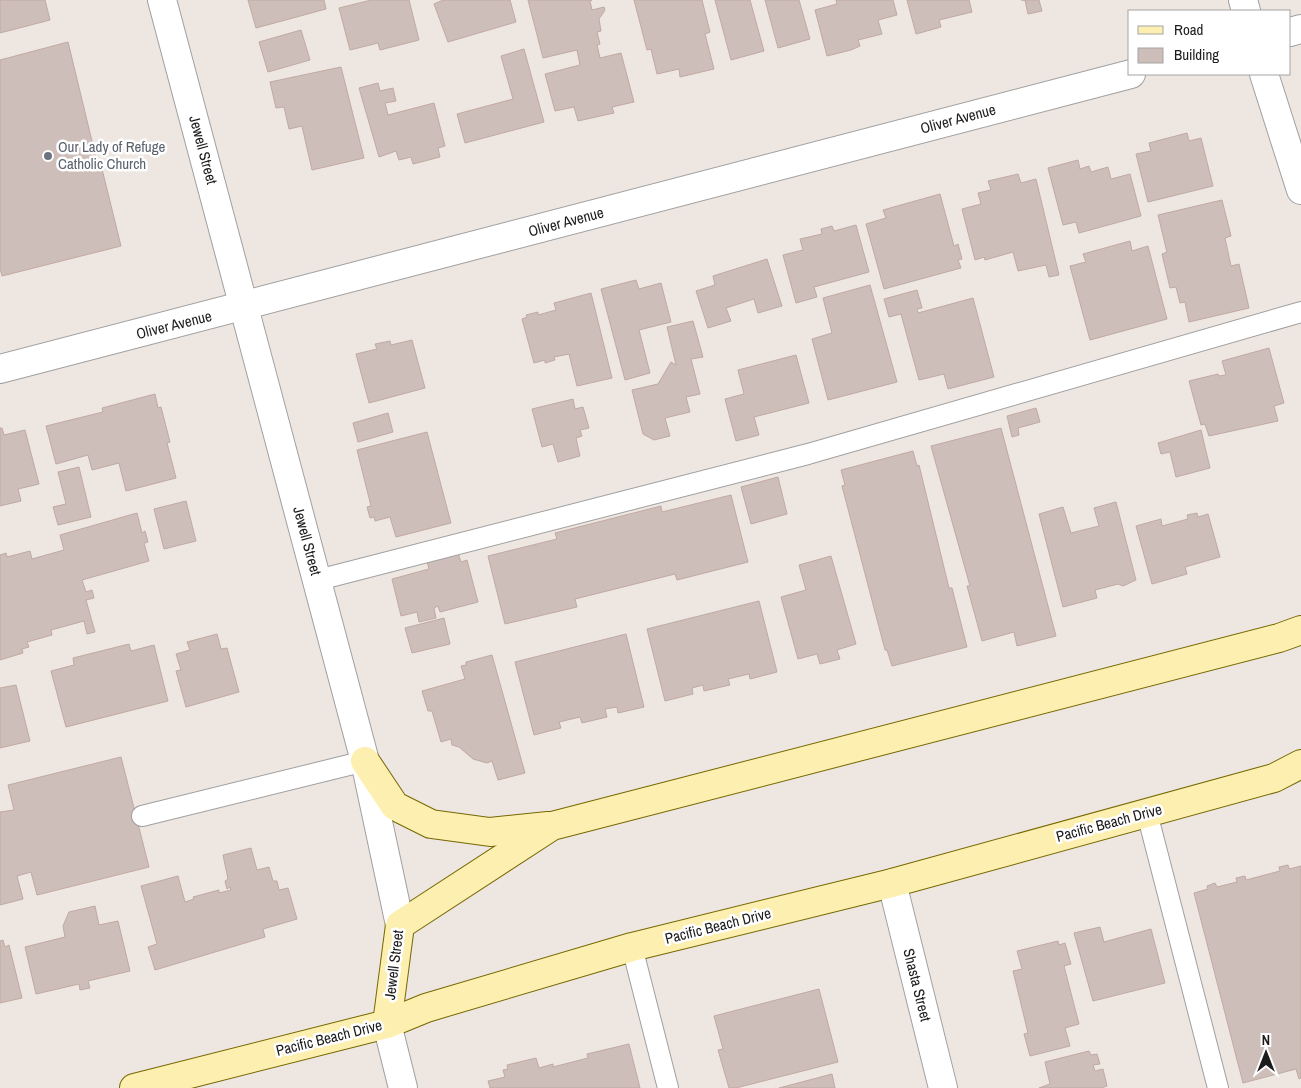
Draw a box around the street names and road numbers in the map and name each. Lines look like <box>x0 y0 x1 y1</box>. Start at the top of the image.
street label: Oliver Avenue <box>918 98 998 139</box>
street label: Jewell Street <box>184 113 223 187</box>
street label: Oliver Avenue <box>526 201 606 242</box>
street label: Oliver Avenue <box>134 305 214 344</box>
street label: Jewell Street <box>288 504 327 578</box>
street label: Pacific Beach Drive <box>1054 798 1164 847</box>
street label: Pacific Beach Drive <box>663 902 773 949</box>
street label: Jewell Street <box>379 928 408 1001</box>
street label: Shasta Street <box>898 946 937 1024</box>
street label: Pacific Beach Drive <box>274 1014 384 1061</box>

